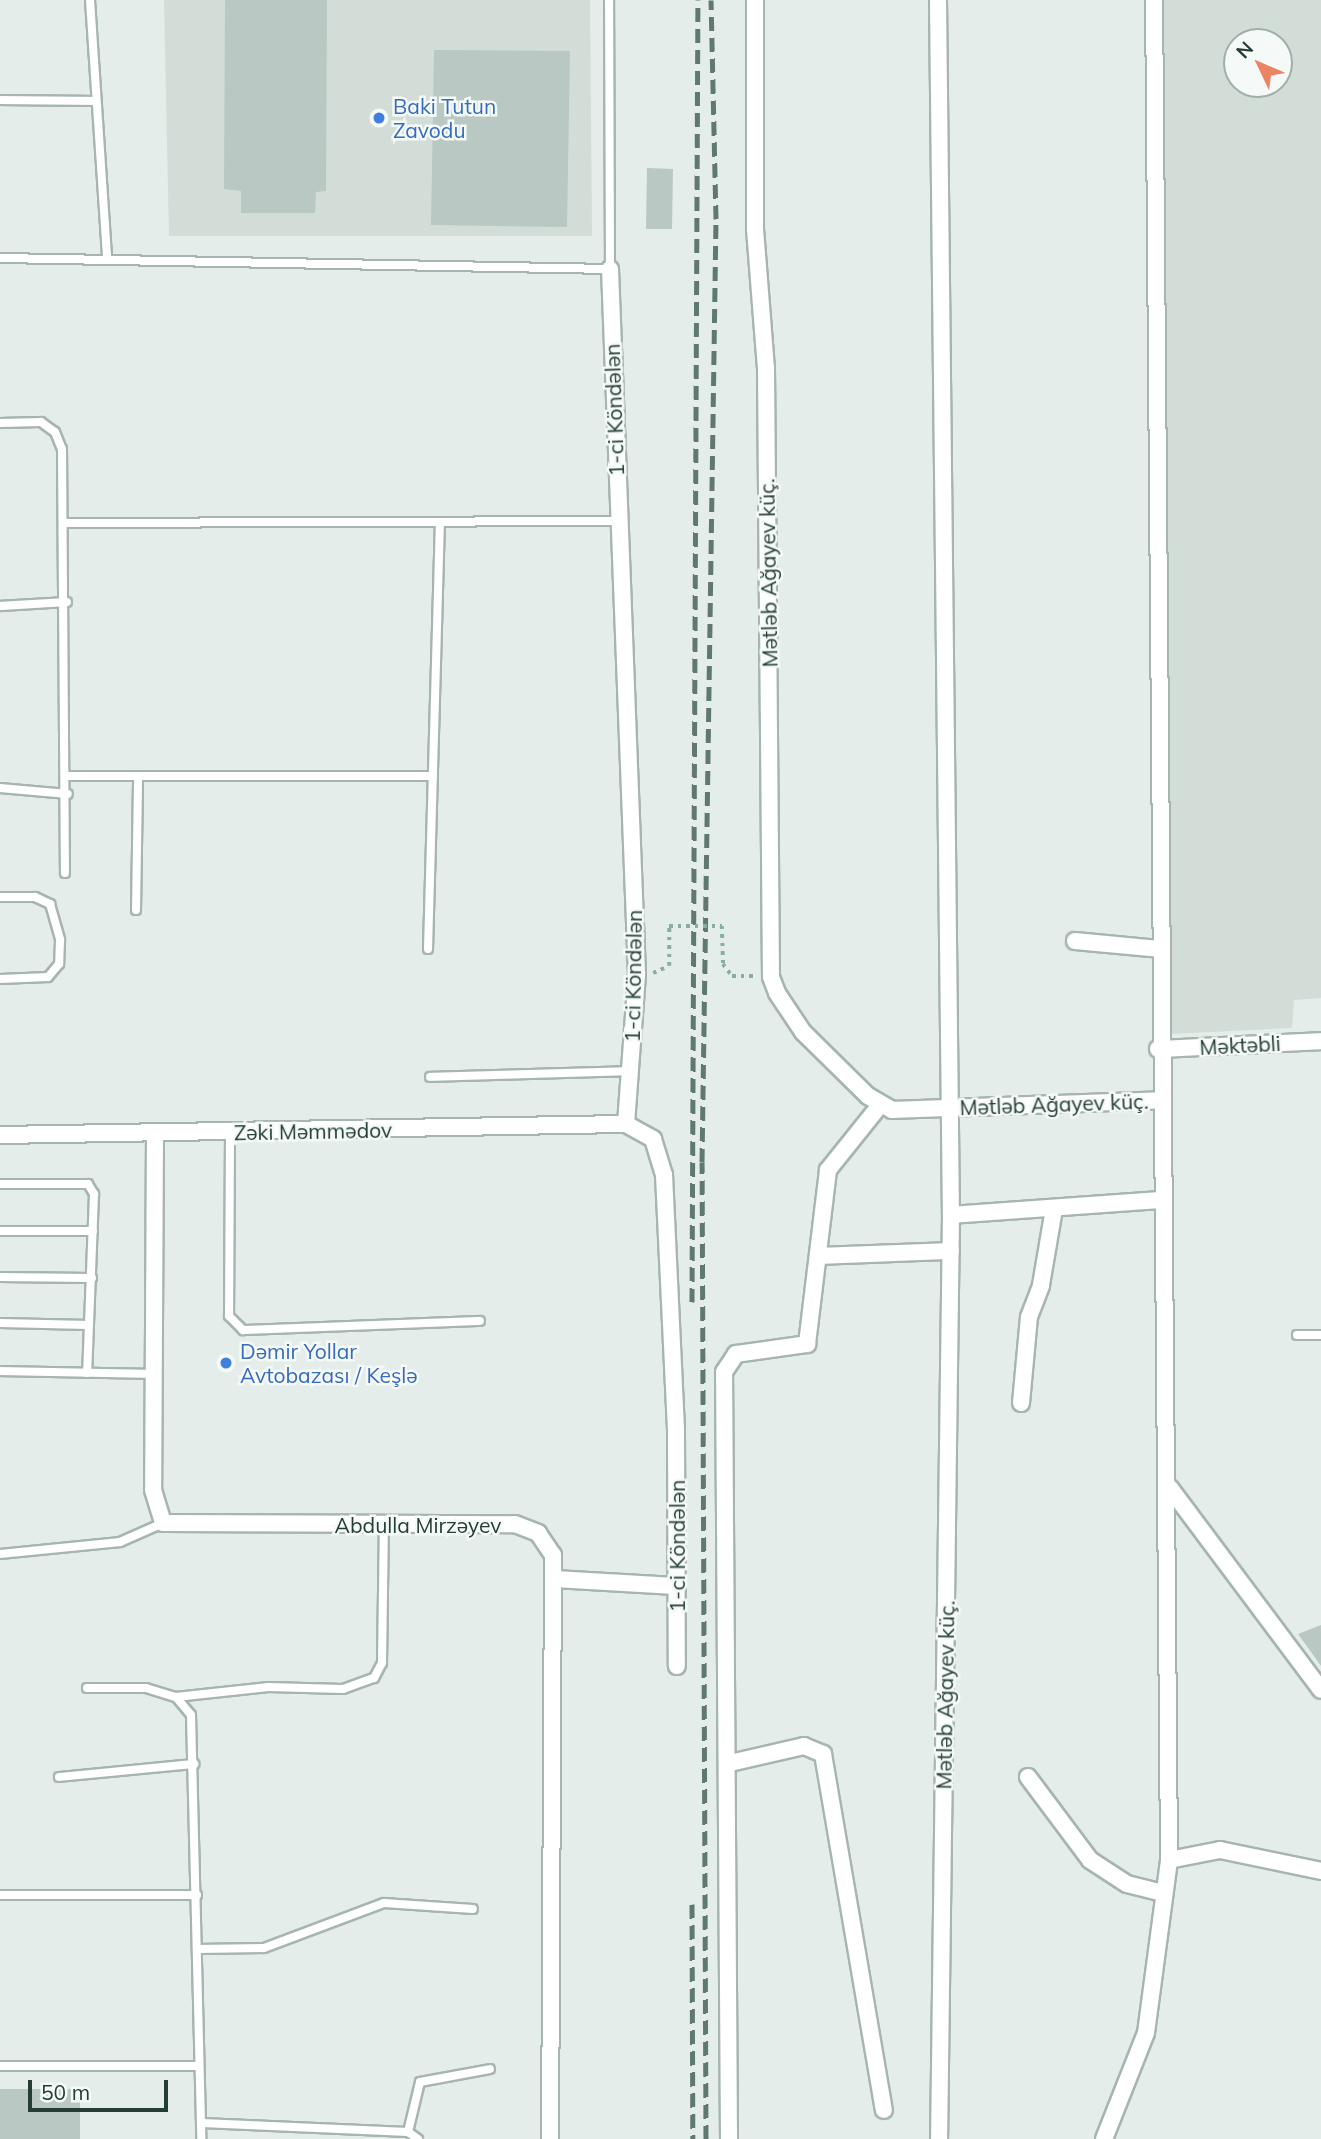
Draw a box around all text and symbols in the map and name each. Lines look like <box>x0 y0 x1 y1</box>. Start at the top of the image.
north arrow <box>1223 28 1293 98</box>
text: N <box>1231 36 1258 63</box>
place label: Baki Tutun Zavodu <box>393 93 496 143</box>
marker: Baki Tutun Zavodu <box>371 110 387 126</box>
street label: 1-ci Köndələn <box>599 343 629 477</box>
street label: Mətləb Ağayev küç. <box>754 478 782 668</box>
street label: 1-ci Köndələn <box>619 909 647 1043</box>
street label: Məktəbli <box>1199 1030 1281 1060</box>
street label: Mətləb Ağayev küç. <box>959 1088 1149 1120</box>
street label: Zəki Məmmədov <box>234 1117 392 1145</box>
place label: Dəmir Yollar Avtobazası / Keşlə <box>240 1338 418 1388</box>
marker: Dəmir Yollar Avtobazası / Keşlə <box>218 1355 234 1371</box>
street label: 1-ci Köndələn <box>664 1480 690 1612</box>
street label: Abdulla Mirzəyev <box>335 1512 501 1538</box>
street label: Mətləb Ağayev küç. <box>931 1600 959 1790</box>
scale bar <box>32 2066 172 2110</box>
text: 50 m <box>41 2079 90 2105</box>

